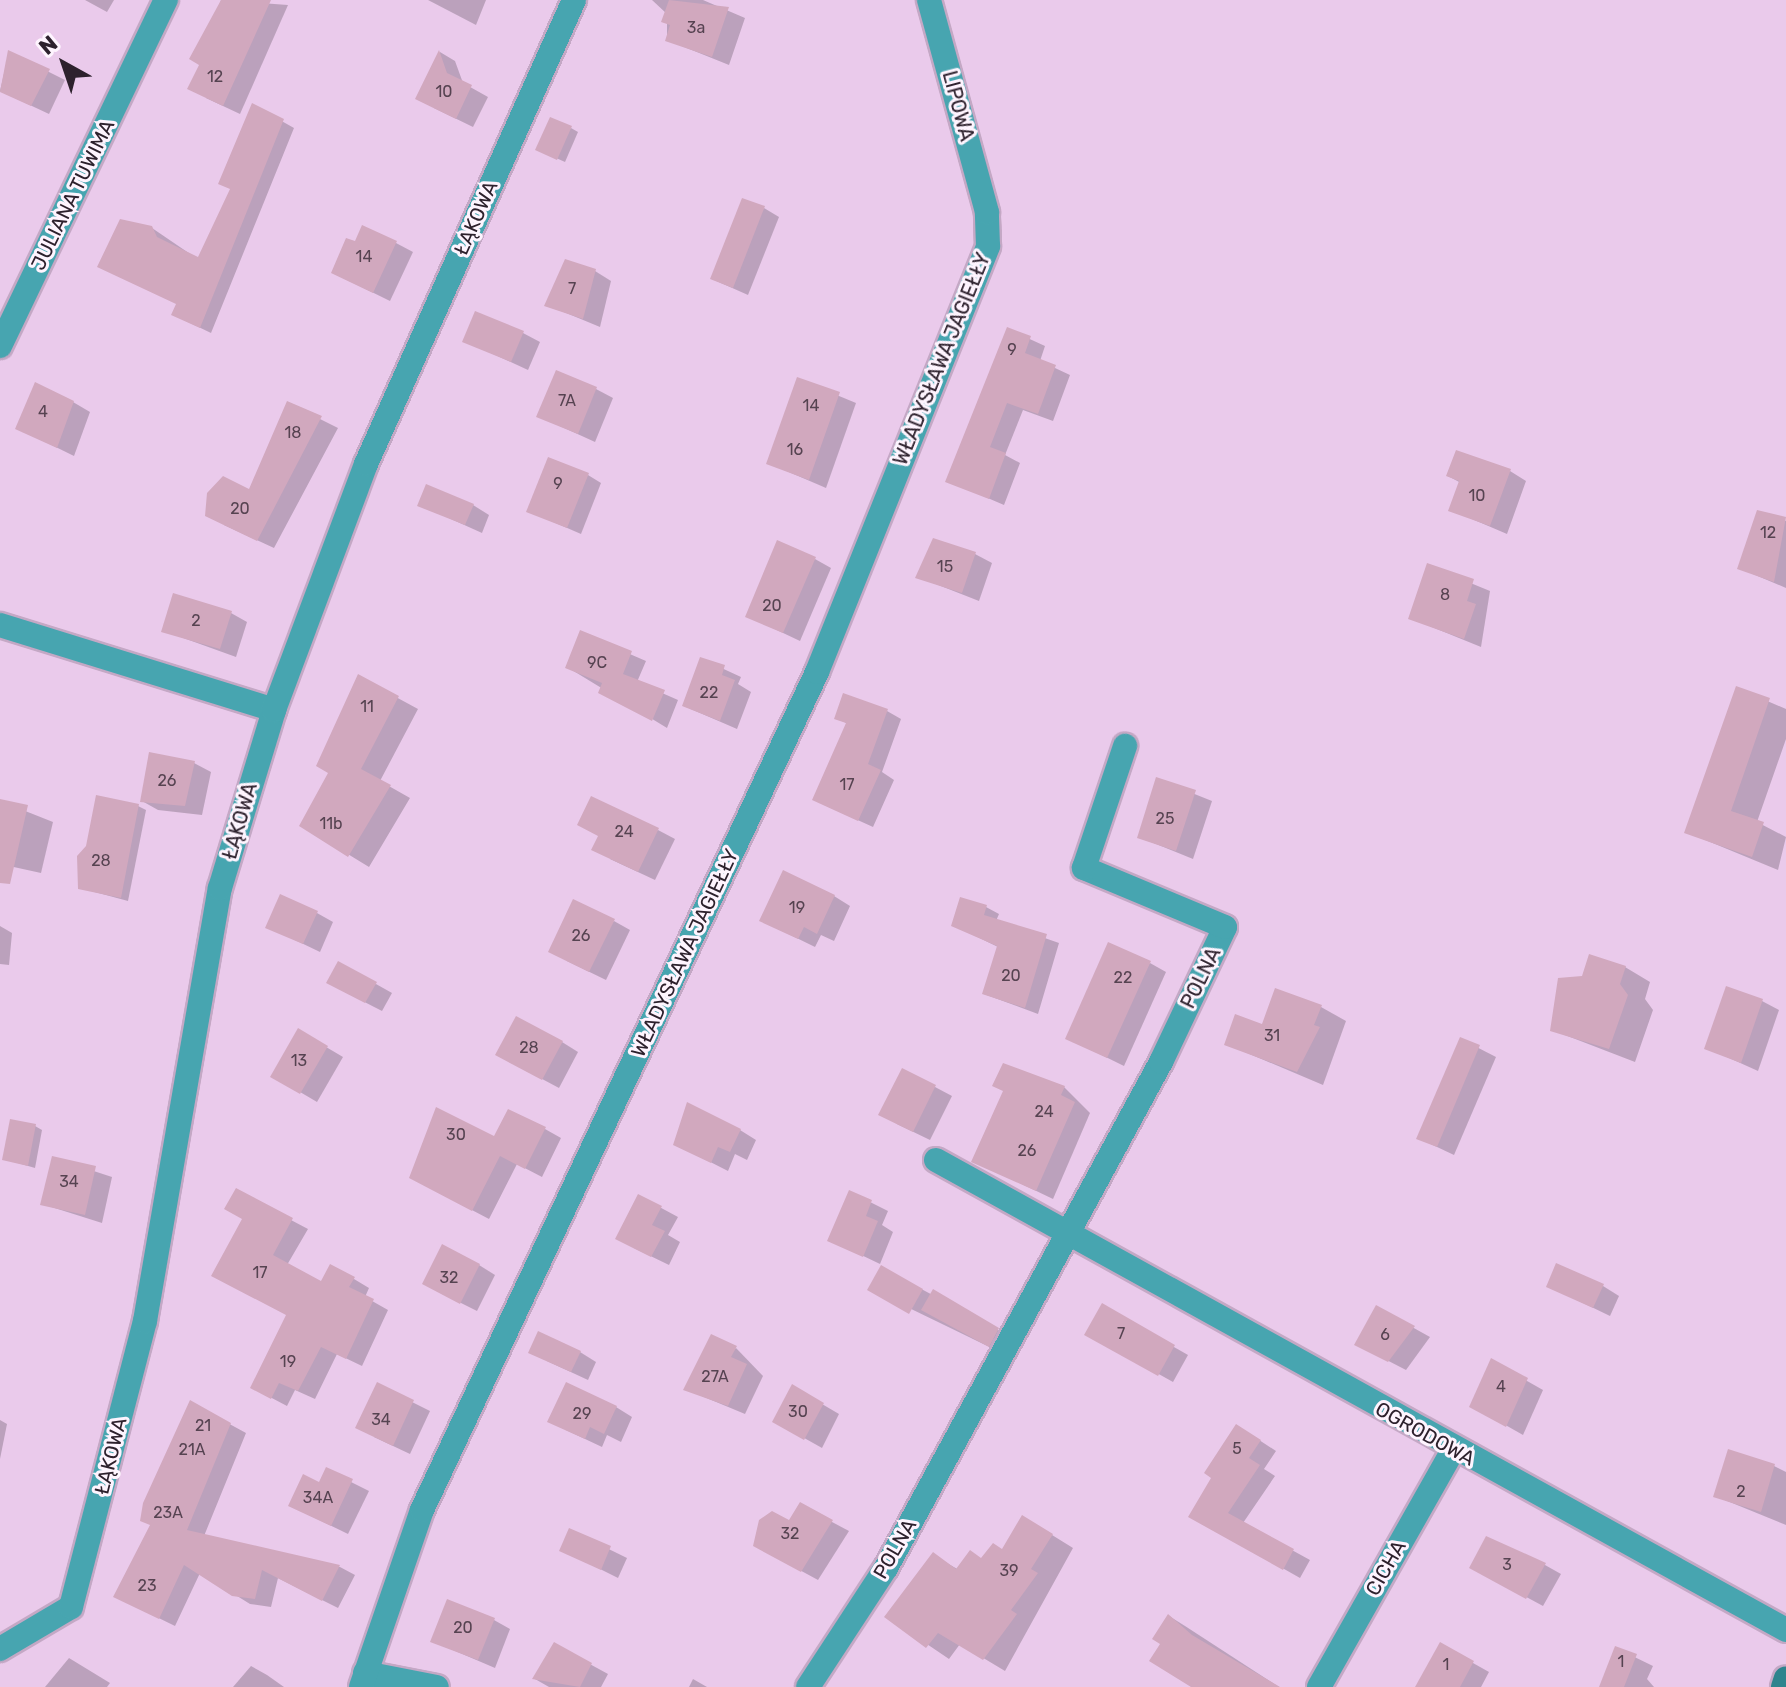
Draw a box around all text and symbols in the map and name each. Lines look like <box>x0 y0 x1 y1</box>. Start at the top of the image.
house number: 3a <box>687 18 705 38</box>
north arrow <box>24 24 104 104</box>
text: N <box>34 30 63 61</box>
house number: 12 <box>207 67 223 87</box>
street label: LIPOWA <box>937 68 979 144</box>
house number: 10 <box>435 82 453 102</box>
street label: JULIANA TUWIMA <box>26 115 120 275</box>
street label: ŁĄKOWA <box>449 177 503 259</box>
house number: 14 <box>356 247 372 267</box>
street label: WŁADYSŁAWA JAGIEŁŁY <box>888 249 996 469</box>
house number: 7 <box>568 279 576 299</box>
house number: 9 <box>1007 340 1017 360</box>
house number: 7A <box>558 391 576 411</box>
house number: 14 <box>803 396 819 416</box>
house number: 4 <box>38 402 48 422</box>
house number: 18 <box>284 423 302 443</box>
house number: 16 <box>787 440 803 460</box>
house number: 9 <box>553 474 563 494</box>
house number: 10 <box>1468 486 1486 506</box>
house number: 20 <box>230 499 250 519</box>
house number: 12 <box>1760 523 1776 543</box>
house number: 15 <box>937 557 953 577</box>
house number: 8 <box>1440 585 1450 605</box>
house number: 20 <box>762 596 782 616</box>
house number: 2 <box>191 611 201 631</box>
house number: 9C <box>587 653 607 673</box>
house number: 22 <box>700 683 718 703</box>
house number: 11 <box>360 697 374 717</box>
house number: 26 <box>157 771 177 791</box>
house number: 17 <box>839 775 855 795</box>
street label: ŁĄKOWA <box>218 780 262 862</box>
house number: 25 <box>1156 809 1174 829</box>
house number: 11b <box>319 814 343 834</box>
house number: 24 <box>614 822 634 842</box>
street label: WŁADYSŁAWA JAGIEŁŁY <box>626 845 744 1061</box>
house number: 28 <box>91 851 111 871</box>
house number: 19 <box>789 898 805 918</box>
house number: 26 <box>571 926 591 946</box>
street label: POLNA <box>1176 944 1226 1012</box>
house number: 20 <box>1001 966 1021 986</box>
house number: 22 <box>1114 968 1132 988</box>
house number: 31 <box>1264 1026 1280 1046</box>
house number: 28 <box>519 1038 539 1058</box>
house number: 13 <box>291 1051 307 1071</box>
house number: 24 <box>1034 1102 1054 1122</box>
house number: 30 <box>446 1125 466 1145</box>
house number: 26 <box>1017 1141 1037 1161</box>
house number: 34 <box>59 1172 79 1192</box>
house number: 17 <box>252 1263 268 1283</box>
house number: 32 <box>439 1268 459 1288</box>
house number: 7 <box>1117 1324 1125 1344</box>
house number: 6 <box>1380 1325 1390 1345</box>
house number: 19 <box>280 1352 296 1372</box>
house number: 27A <box>701 1367 729 1387</box>
house number: 4 <box>1496 1377 1506 1397</box>
street label: OGRODOWA <box>1371 1397 1479 1471</box>
house number: 30 <box>788 1402 808 1422</box>
house number: 29 <box>573 1404 591 1424</box>
house number: 34 <box>371 1410 391 1430</box>
street label: ŁĄKOWA <box>90 1415 132 1497</box>
house number: 21 <box>195 1416 211 1436</box>
house number: 5 <box>1232 1439 1242 1459</box>
house number: 21A <box>179 1440 205 1460</box>
house number: 2 <box>1736 1482 1746 1502</box>
house number: 34A <box>303 1488 333 1508</box>
house number: 23A <box>153 1503 183 1523</box>
street label: POLNA <box>868 1515 922 1583</box>
house number: 32 <box>780 1524 800 1544</box>
street label: CICHA <box>1361 1536 1411 1600</box>
house number: 3 <box>1502 1555 1512 1575</box>
house number: 39 <box>999 1561 1019 1581</box>
house number: 23 <box>137 1576 157 1596</box>
house number: 20 <box>453 1618 473 1638</box>
house number: 1 <box>1618 1652 1624 1672</box>
house number: 1 <box>1443 1655 1449 1675</box>

